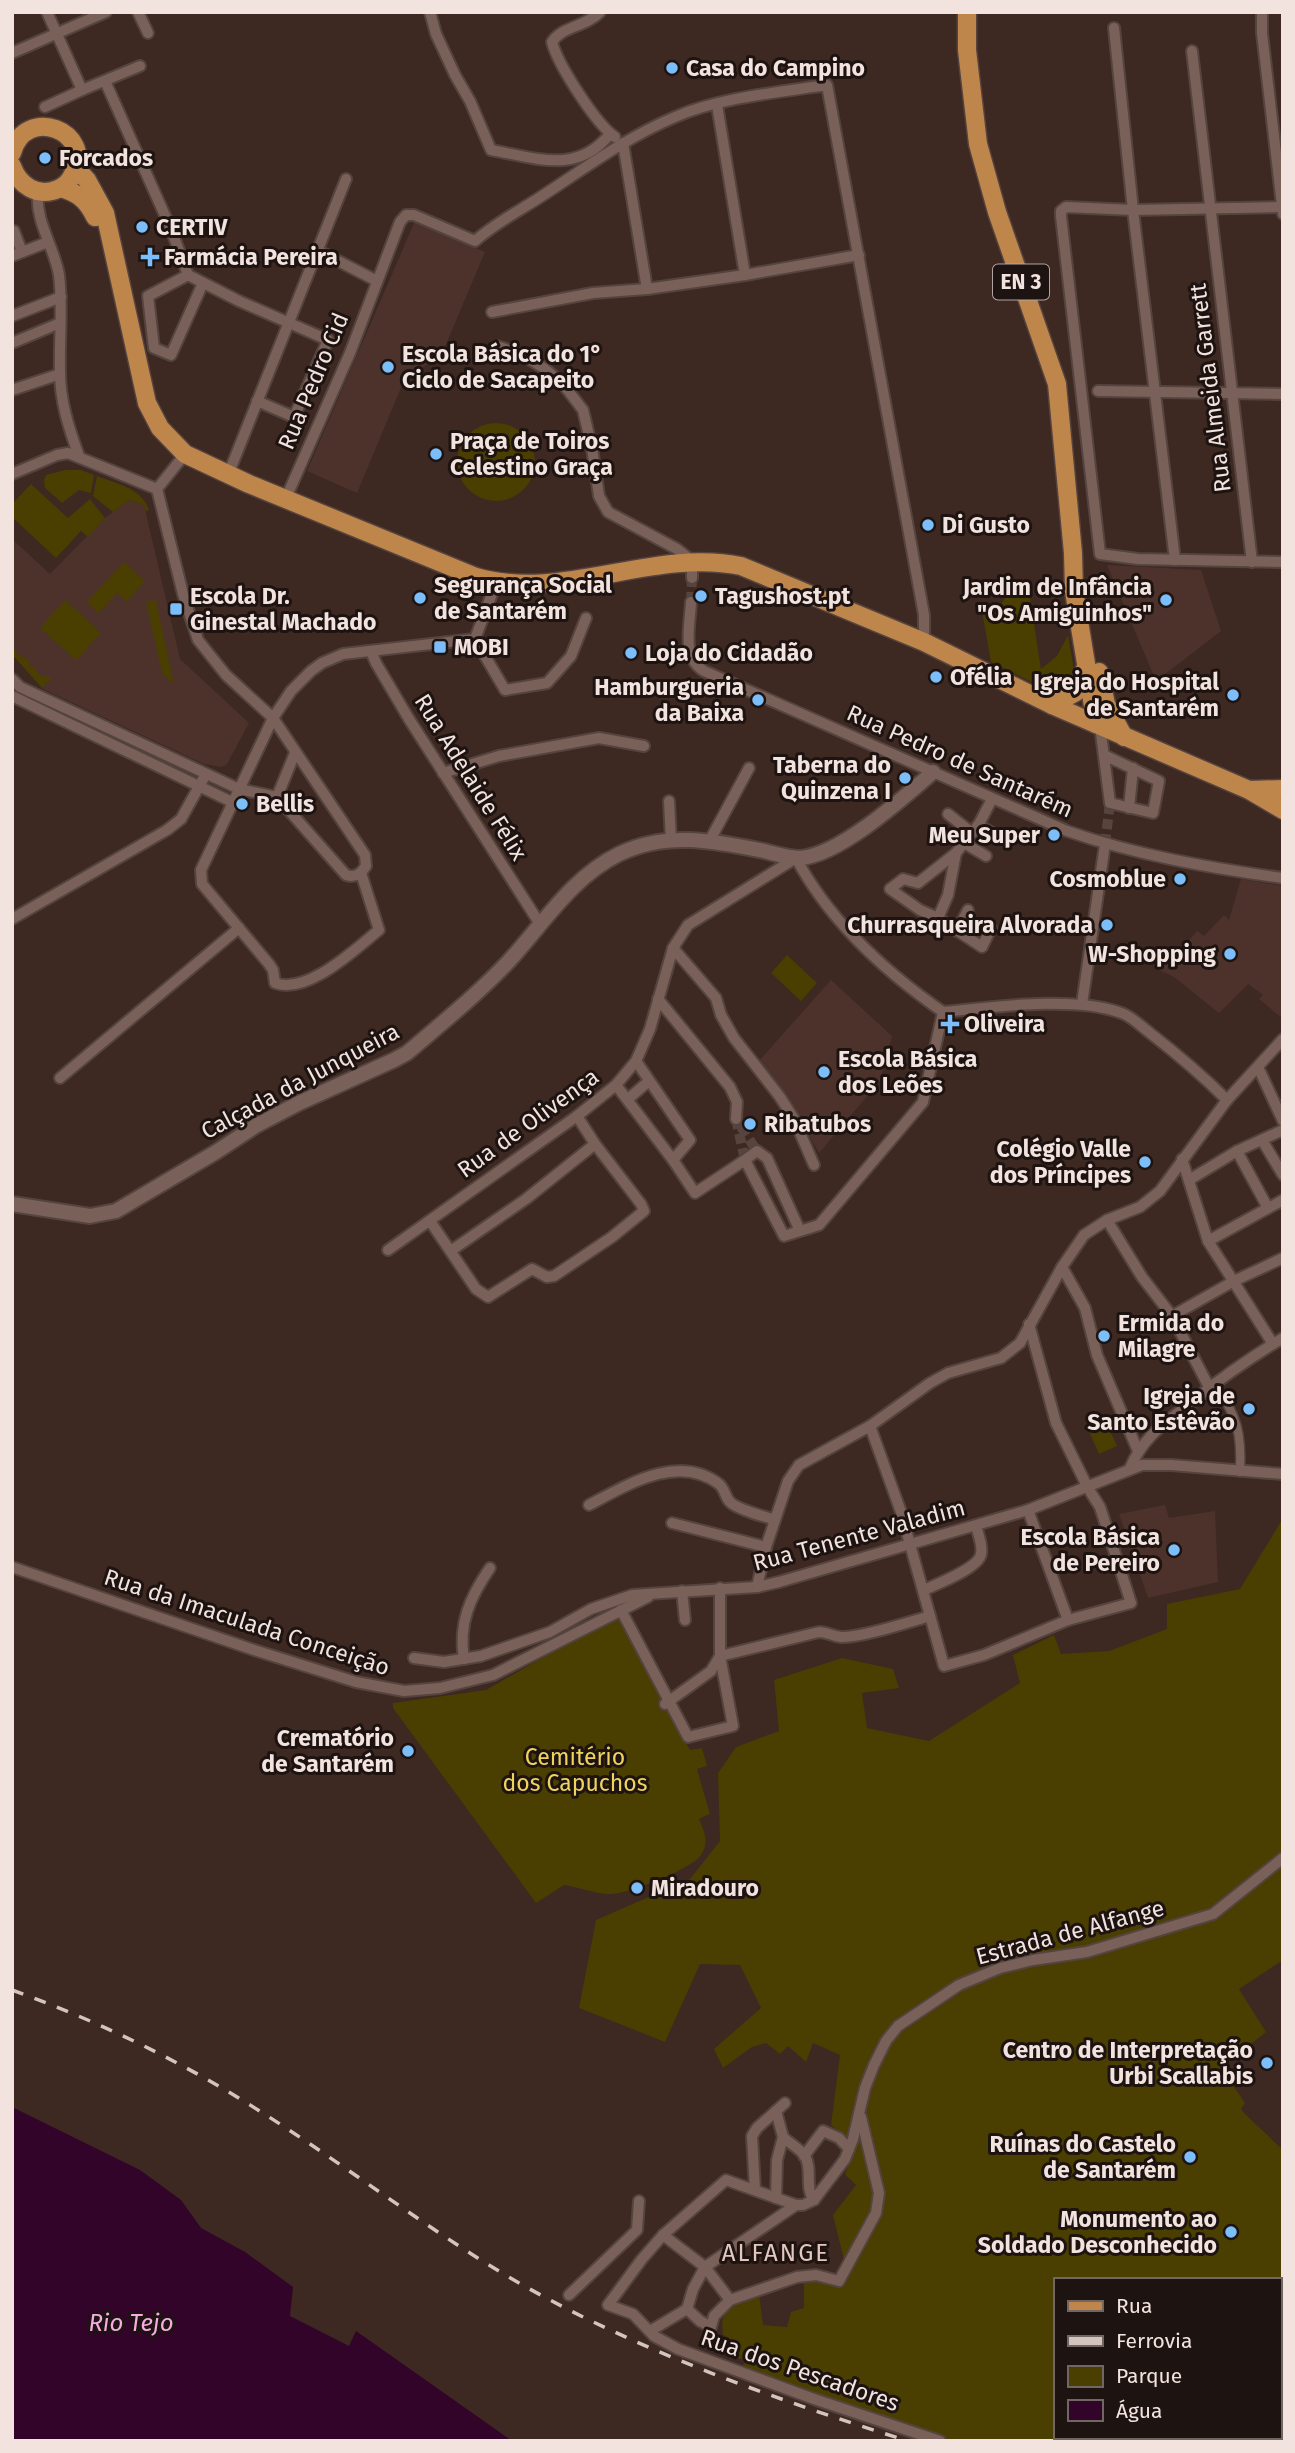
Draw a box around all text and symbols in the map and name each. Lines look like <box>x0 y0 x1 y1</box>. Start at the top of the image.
place label: Casa do Campino <box>686 54 865 82</box>
marker: Casa do Campino <box>664 60 680 76</box>
place label: Forcados <box>59 144 153 172</box>
marker: Forcados <box>37 150 53 166</box>
place label: CERTIV <box>156 213 228 241</box>
marker: CERTIV <box>134 219 150 235</box>
place label: Farmácia Pereira <box>164 243 338 271</box>
marker: Farmácia Pereira <box>142 249 158 265</box>
road number: EN 3 <box>993 264 1049 300</box>
street label: Rua Almeida Garrett <box>1183 281 1237 494</box>
street label: Rua Pedro Cid <box>272 308 354 454</box>
place label: Escola Básica do 1° Ciclo de Sacapeito <box>402 340 602 394</box>
marker: Escola Básica do 1° Ciclo de Sacapeito <box>380 359 396 375</box>
place label: Praça de Toiros Celestino Graça <box>450 427 613 482</box>
marker: Praça de Toiros Celestino Graça <box>428 446 444 462</box>
place label: Di Gusto <box>942 511 1030 539</box>
marker: Di Gusto <box>920 517 936 533</box>
place label: Segurança Social de Santarém <box>434 571 612 625</box>
place label: Jardim de Infância "Os Amiguinhos" <box>962 573 1152 627</box>
place label: Escola Dr. Ginestal Machado <box>190 582 376 636</box>
place label: Tagushost.pt <box>715 582 851 610</box>
marker: Tagushost.pt <box>693 588 709 604</box>
marker: Segurança Social de Santarém <box>412 590 428 606</box>
marker: Jardim de Infância "Os Amiguinhos" <box>1158 592 1174 608</box>
marker: Escola Dr. Ginestal Machado <box>168 601 184 617</box>
place label: MOBI <box>454 633 509 661</box>
marker: MOBI <box>432 639 448 655</box>
place label: Loja do Cidadão <box>645 639 813 667</box>
marker: Loja do Cidadão <box>623 645 639 661</box>
place label: Ofélia <box>950 663 1012 691</box>
place label: Igreja do Hospital de Santarém <box>1033 668 1219 722</box>
marker: Ofélia <box>928 669 944 685</box>
place label: Hamburgueria da Baixa <box>594 673 744 727</box>
marker: Igreja do Hospital de Santarém <box>1225 687 1241 703</box>
street label: Rua Adelaide Félix <box>409 689 534 866</box>
marker: Hamburgueria da Baixa <box>750 692 766 708</box>
street label: Rua Pedro de Santarém <box>843 698 1077 824</box>
place label: Taberna do Quinzena I <box>773 751 891 805</box>
marker: Taberna do Quinzena I <box>897 770 913 786</box>
place label: Bellis <box>256 790 314 818</box>
marker: Bellis <box>234 796 250 812</box>
place label: Meu Super <box>929 821 1041 849</box>
marker: Meu Super <box>1046 827 1062 843</box>
place label: Cosmoblue <box>1049 865 1166 893</box>
marker: Cosmoblue <box>1172 871 1188 887</box>
place label: Churrasqueira Alvorada <box>847 911 1093 939</box>
marker: Churrasqueira Alvorada <box>1099 917 1115 933</box>
place label: W-Shopping <box>1088 940 1216 968</box>
marker: W-Shopping <box>1222 946 1238 962</box>
place label: Oliveira <box>964 1010 1045 1038</box>
marker: Oliveira <box>942 1016 958 1032</box>
street label: Calçada da Junqueira <box>196 1017 404 1145</box>
place label: Escola Básica dos Leões <box>838 1045 977 1099</box>
street label: Rua de Olivença <box>452 1062 604 1184</box>
marker: Escola Básica dos Leões <box>816 1064 832 1080</box>
place label: Ribatubos <box>764 1110 871 1138</box>
marker: Ribatubos <box>742 1116 758 1132</box>
place label: Colégio Valle dos Príncipes <box>990 1135 1131 1189</box>
marker: Colégio Valle dos Príncipes <box>1137 1154 1153 1170</box>
place label: Ermida do Milagre <box>1118 1309 1224 1363</box>
marker: Ermida do Milagre <box>1096 1328 1112 1344</box>
place label: Igreja de Santo Estêvão <box>1087 1382 1235 1436</box>
marker: Igreja de Santo Estêvão <box>1241 1401 1257 1417</box>
street label: Rua Tenente Valadim <box>750 1493 968 1577</box>
place label: Escola Básica de Pereiro <box>1021 1523 1160 1577</box>
marker: Escola Básica de Pereiro <box>1166 1542 1182 1558</box>
street label: Rua da Imaculada Conceição <box>101 1563 393 1681</box>
place label: Crematório de Santarém <box>261 1724 394 1778</box>
marker: Crematório de Santarém <box>400 1743 416 1759</box>
park label: Cemitério dos Capuchos <box>503 1743 647 1797</box>
place label: Miradouro <box>651 1874 759 1902</box>
marker: Miradouro <box>629 1880 645 1896</box>
street label: Estrada de Alfange <box>973 1893 1167 1971</box>
place label: Centro de Interpretação Urbi Scallabis <box>1003 2036 1253 2090</box>
marker: Centro de Interpretação Urbi Scallabis <box>1259 2055 1275 2071</box>
place label: Ruínas do Castelo de Santarém <box>989 2130 1176 2184</box>
marker: Ruínas do Castelo de Santarém <box>1182 2149 1198 2165</box>
place label: Monumento ao Soldado Desconhecido <box>978 2205 1217 2259</box>
marker: Monumento ao Soldado Desconhecido <box>1223 2224 1239 2240</box>
district label: ALFANGE <box>722 2239 830 2267</box>
legend <box>1054 2278 1281 2439</box>
text: Rua <box>1116 2293 1152 2319</box>
water label: Rio Tejo <box>88 2309 174 2337</box>
street label: Rua dos Pescadores <box>697 2323 903 2417</box>
text: Ferrovia <box>1116 2328 1192 2354</box>
text: Parque <box>1116 2363 1182 2389</box>
text: Água <box>1116 2398 1162 2424</box>

